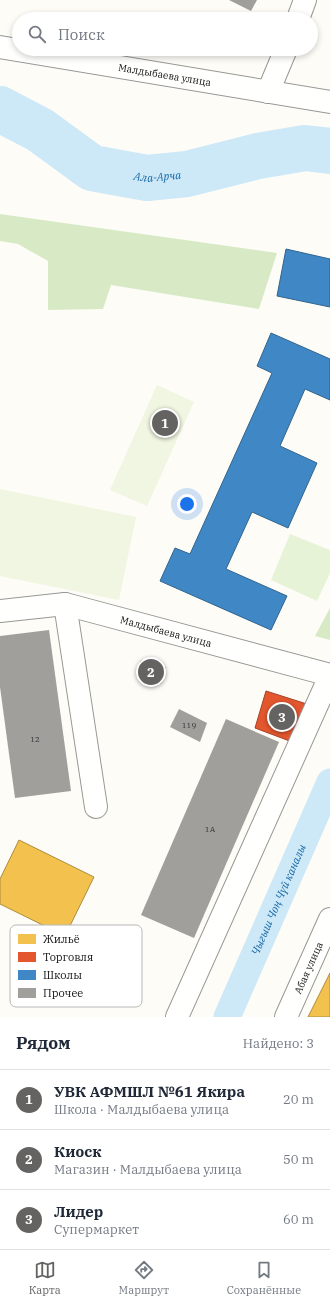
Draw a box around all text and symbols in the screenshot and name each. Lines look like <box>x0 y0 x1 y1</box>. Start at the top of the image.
search box <box>12 12 318 56</box>
icon: search <box>26 23 48 45</box>
text: Поиск <box>58 25 105 44</box>
street label: Малдыбаева улица <box>117 60 213 89</box>
water label: Ала-Арча <box>132 168 182 185</box>
pin: 1 <box>152 408 178 438</box>
your location <box>177 494 197 514</box>
street label: Малдыбаева улица <box>119 613 214 650</box>
pin: 2 <box>138 657 164 687</box>
pin: 3 <box>269 702 295 732</box>
house number: 119 <box>182 720 196 730</box>
house number: 12 <box>30 734 40 744</box>
house number: 1А <box>205 824 216 834</box>
water label: Чыгыш Чоң Чүй каналы <box>248 842 309 957</box>
legend <box>10 925 142 1007</box>
text: Жильё <box>43 932 80 946</box>
street label: Абая улица <box>291 939 326 996</box>
text: Торговля <box>43 950 93 964</box>
text: Школы <box>43 968 82 982</box>
text: Прочее <box>43 986 83 1000</box>
text: Рядом <box>16 1032 71 1054</box>
text: Найдено: 3 <box>243 1035 314 1052</box>
text: УВК АФМШЛ №61 Якира <box>54 1082 245 1101</box>
text: 1 <box>25 1091 33 1108</box>
text: 20 m <box>283 1091 314 1108</box>
text: Школа · Малдыбаева улица <box>54 1101 229 1118</box>
text: Киоск <box>54 1142 102 1161</box>
text: 2 <box>25 1151 33 1168</box>
text: 50 m <box>283 1151 314 1168</box>
text: Магазин · Малдыбаева улица <box>54 1161 242 1178</box>
text: Лидер <box>54 1202 103 1221</box>
text: 3 <box>25 1211 33 1228</box>
text: 60 m <box>283 1211 314 1228</box>
text: Супермаркет <box>54 1221 139 1238</box>
tab: Карта <box>29 1259 61 1297</box>
tab: Маршрут <box>119 1259 169 1297</box>
tab: Сохранённые <box>227 1259 301 1297</box>

